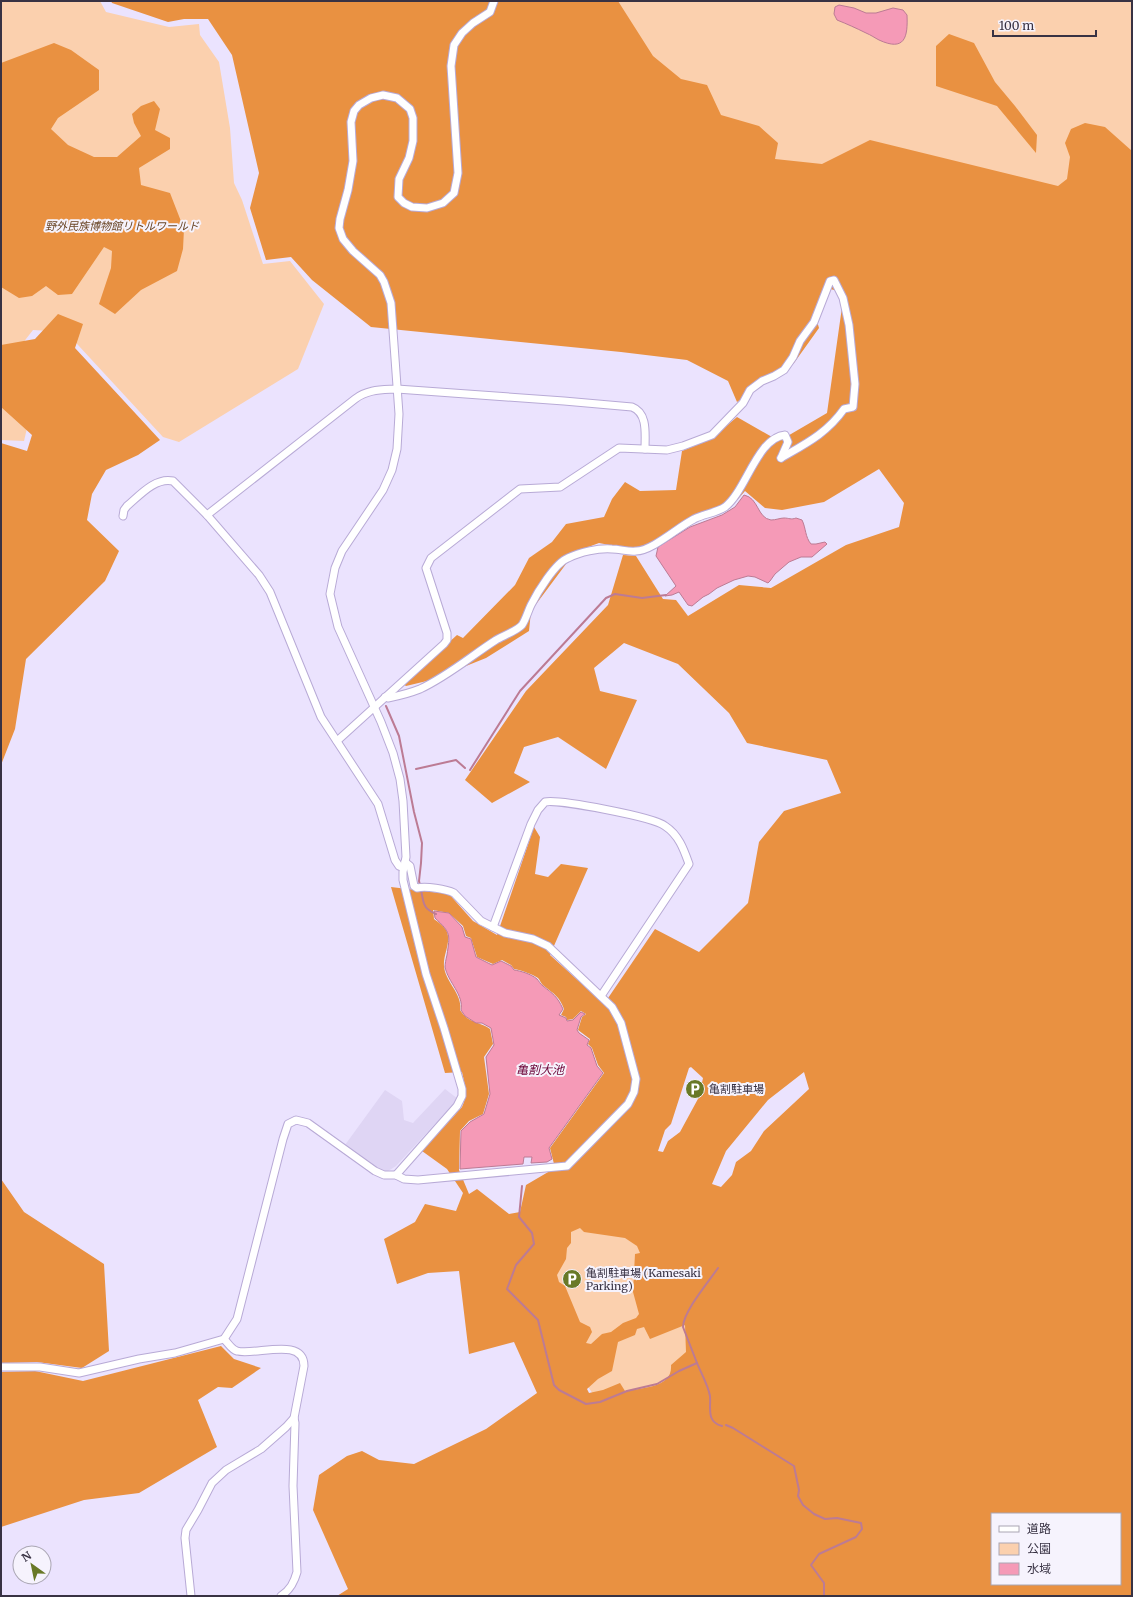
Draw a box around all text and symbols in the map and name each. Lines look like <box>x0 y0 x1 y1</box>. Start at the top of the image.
scale bar <box>993 12 1096 38</box>
text: 100 m <box>999 18 1034 33</box>
park label: 野外民族博物館リトルワールド <box>45 219 200 233</box>
water label: 亀割大池 <box>516 1062 565 1077</box>
parking icon: 亀割駐車場 <box>684 1078 706 1100</box>
place label: 亀割駐車場 <box>709 1082 764 1096</box>
place label: 亀割駐車場 (Kamesaki Parking) <box>586 1266 701 1293</box>
parking icon: 亀割駐車場 (Kamesaki Parking) <box>561 1268 583 1290</box>
legend <box>991 1513 1121 1585</box>
text: 道路 <box>1027 1521 1051 1536</box>
text: 公園 <box>1027 1541 1051 1556</box>
north arrow <box>12 1545 52 1585</box>
text: N <box>19 1548 34 1565</box>
text: 水域 <box>1027 1561 1051 1576</box>

